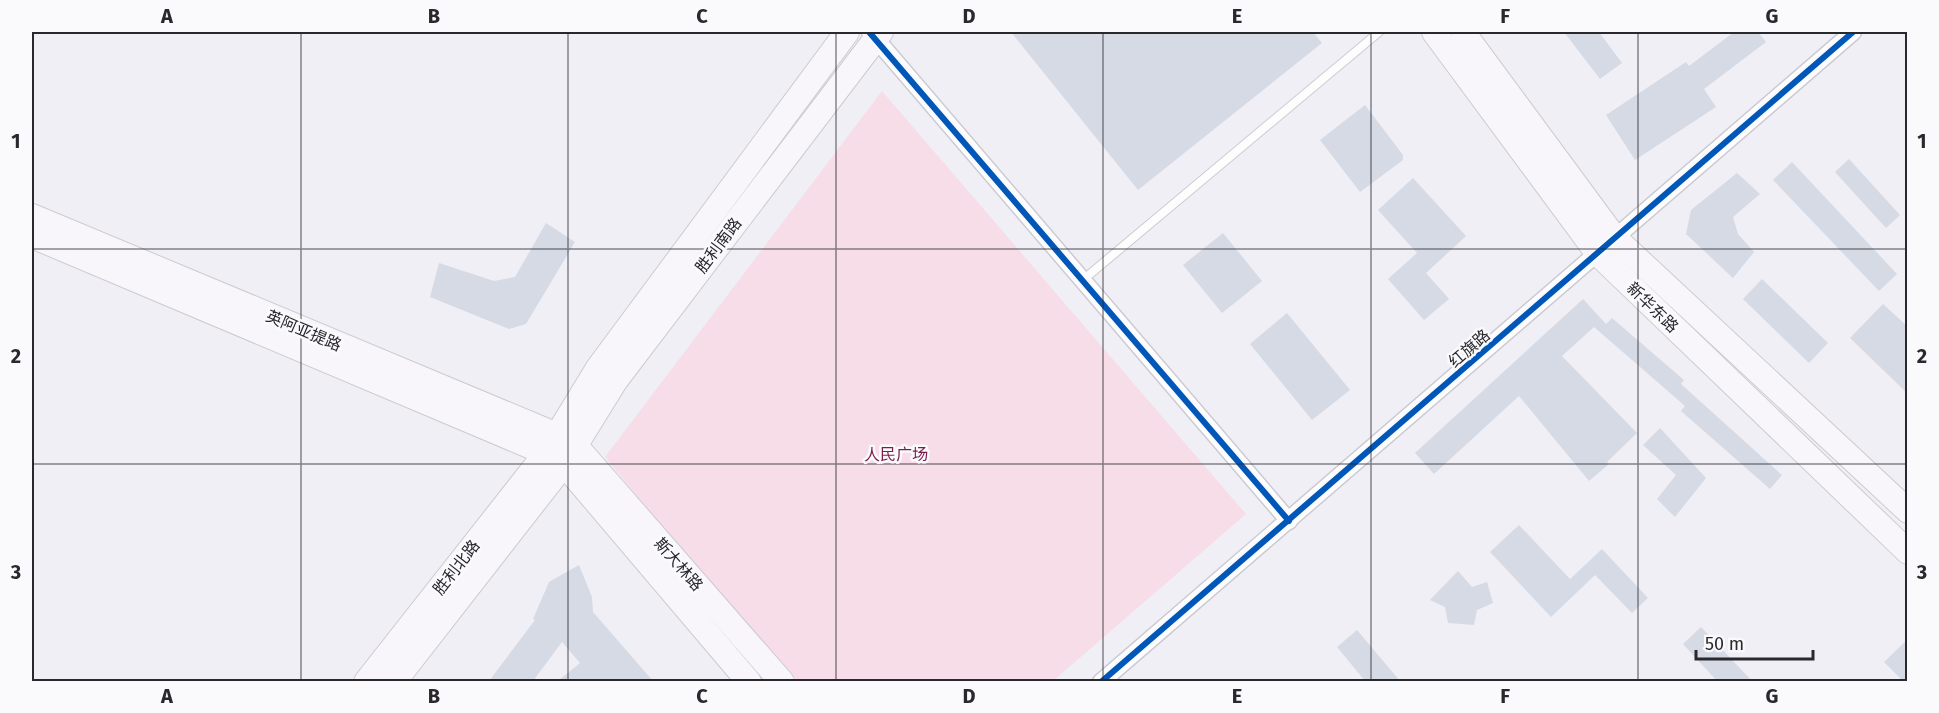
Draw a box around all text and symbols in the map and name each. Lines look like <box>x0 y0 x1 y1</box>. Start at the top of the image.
text: A <box>160 4 174 28</box>
text: B <box>428 4 440 28</box>
text: C <box>696 4 708 28</box>
text: D <box>962 4 976 28</box>
text: E <box>1232 4 1242 28</box>
text: F <box>1500 4 1510 28</box>
text: G <box>1766 4 1778 28</box>
text: 1 <box>11 129 21 153</box>
text: 1 <box>1917 129 1927 153</box>
street label: 胜利南路 <box>692 214 745 277</box>
street label: 新华东路 <box>1623 278 1682 336</box>
street label: 英阿亚提路 <box>263 306 344 355</box>
street label: 红旗路 <box>1445 325 1494 371</box>
text: 2 <box>11 344 21 368</box>
text: 2 <box>1917 344 1927 368</box>
park label: 人民广场 <box>864 445 928 464</box>
street label: 斯大林路 <box>650 534 707 595</box>
street label: 胜利北路 <box>429 536 484 598</box>
text: 3 <box>10 560 21 584</box>
text: 3 <box>1916 560 1927 584</box>
scale bar <box>1696 623 1813 661</box>
text: 50 m <box>1705 633 1744 655</box>
text: A <box>160 684 174 708</box>
text: B <box>428 684 440 708</box>
text: C <box>696 684 708 708</box>
text: D <box>962 684 976 708</box>
text: E <box>1232 684 1242 708</box>
text: F <box>1500 684 1510 708</box>
text: G <box>1766 684 1778 708</box>

